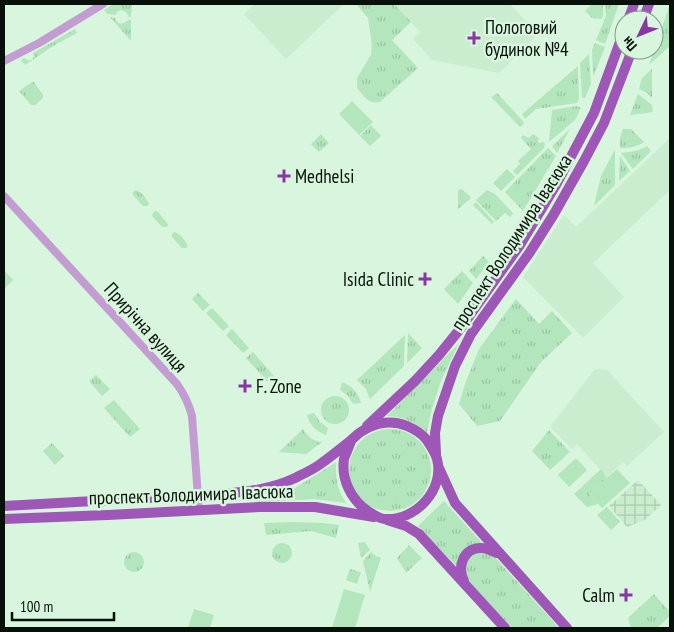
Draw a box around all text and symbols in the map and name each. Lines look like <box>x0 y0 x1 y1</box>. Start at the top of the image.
north arrow <box>614 10 664 60</box>
place label: Пологовий будинок №4 <box>485 15 569 61</box>
marker: Пологовий будинок №4 <box>467 31 481 45</box>
text: Пн <box>618 33 641 55</box>
street label: проспект Володимира Івасюка <box>445 150 577 334</box>
place label: Medhelsi <box>295 164 354 188</box>
marker: Medhelsi <box>277 169 291 183</box>
place label: Isida Clinic <box>343 267 414 291</box>
marker: Isida Clinic <box>418 272 432 286</box>
street label: Прирічна вулиця <box>99 277 193 377</box>
place label: F. Zone <box>256 374 302 398</box>
marker: F. Zone <box>238 379 252 393</box>
street label: проспект Володимира Івасюка <box>88 478 294 510</box>
place label: Calm <box>582 583 615 607</box>
marker: Calm <box>619 588 633 602</box>
scale bar <box>12 590 115 622</box>
text: 100 m <box>20 597 53 616</box>

